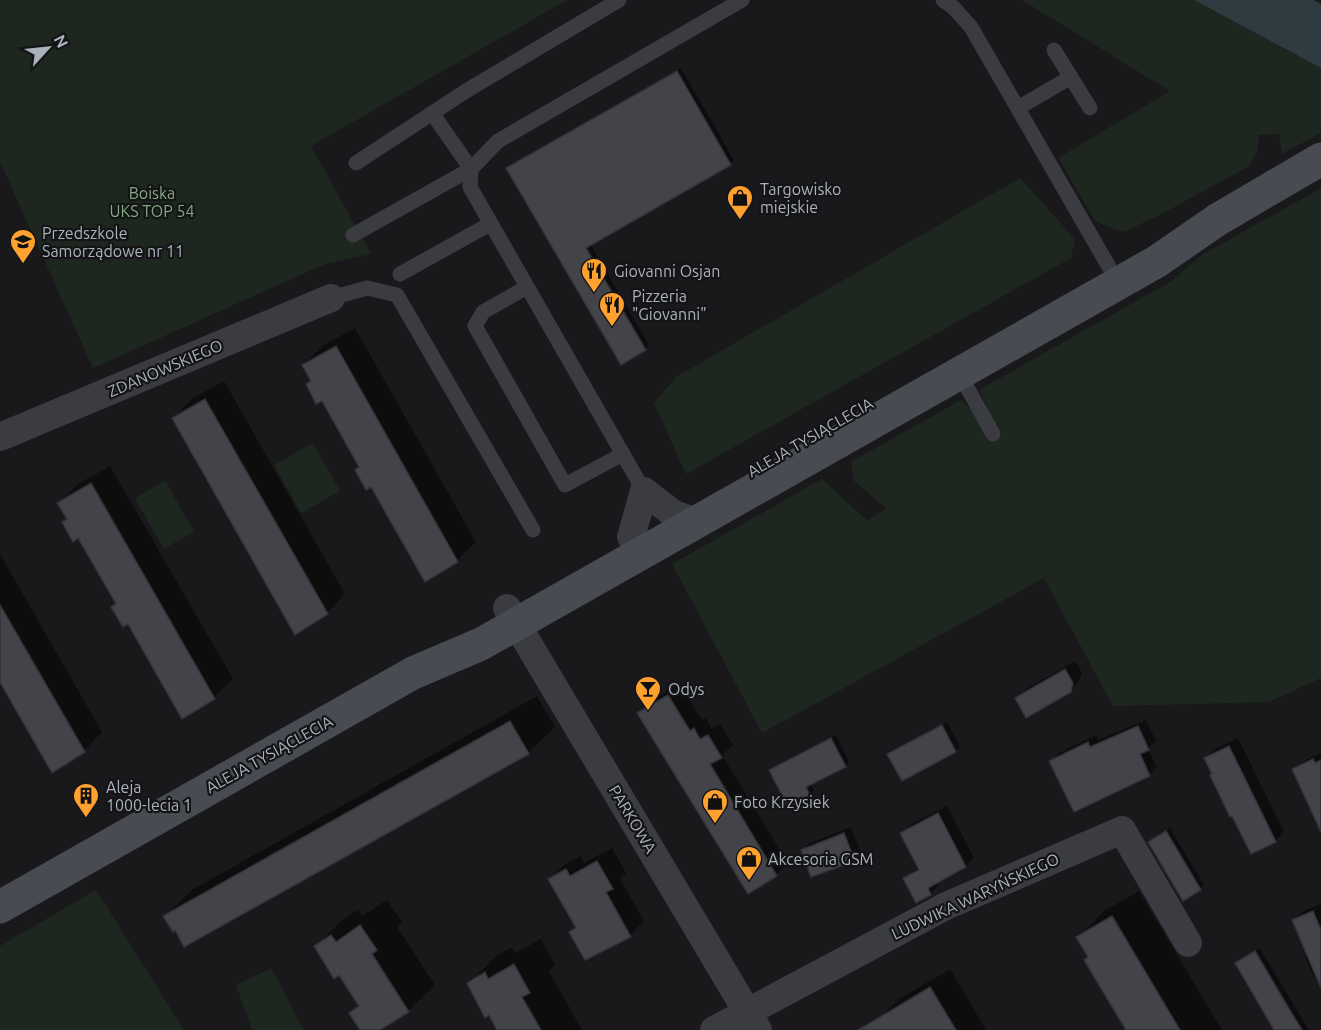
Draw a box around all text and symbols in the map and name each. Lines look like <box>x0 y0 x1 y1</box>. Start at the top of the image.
north arrow <box>18 18 78 78</box>
text: N <box>51 32 72 51</box>
place label: Targowisko miejskie <box>760 180 841 216</box>
shop icon: Targowisko miejskie <box>725 183 755 221</box>
park label: Boiska UKS TOP 54 <box>109 184 195 220</box>
place label: Przedszkole Samorządowe nr 11 <box>42 224 184 260</box>
school or university icon: Przedszkole Samorządowe nr 11 <box>8 227 38 265</box>
restaurant icon: Giovanni Osjan <box>579 256 609 294</box>
place label: Giovanni Osjan <box>614 262 720 280</box>
place label: Pizzeria "Giovanni" <box>632 287 707 323</box>
restaurant icon: Pizzeria "Giovanni" <box>597 290 627 328</box>
street label: ZDANOWSKIEGO <box>105 336 225 400</box>
street label: ALEJA TYSIĄCLECIA <box>744 393 877 480</box>
bar icon: Odys <box>633 674 663 712</box>
place label: Odys <box>668 680 704 698</box>
street label: ALEJA TYSIĄCLECIA <box>203 711 336 796</box>
place label: Aleja 1000-lecia 1 <box>106 778 192 814</box>
building icon: Aleja 1000-lecia 1 <box>71 781 101 819</box>
street label: PARKOWA <box>606 782 661 857</box>
shop icon: Foto Krzysiek <box>700 787 730 825</box>
place label: Foto Krzysiek <box>734 793 830 811</box>
shop icon: Akcesoria GSM <box>734 844 764 882</box>
street label: LUDWIKA WARYŃSKIEGO <box>888 847 1062 943</box>
place label: Akcesoria GSM <box>768 850 873 868</box>

